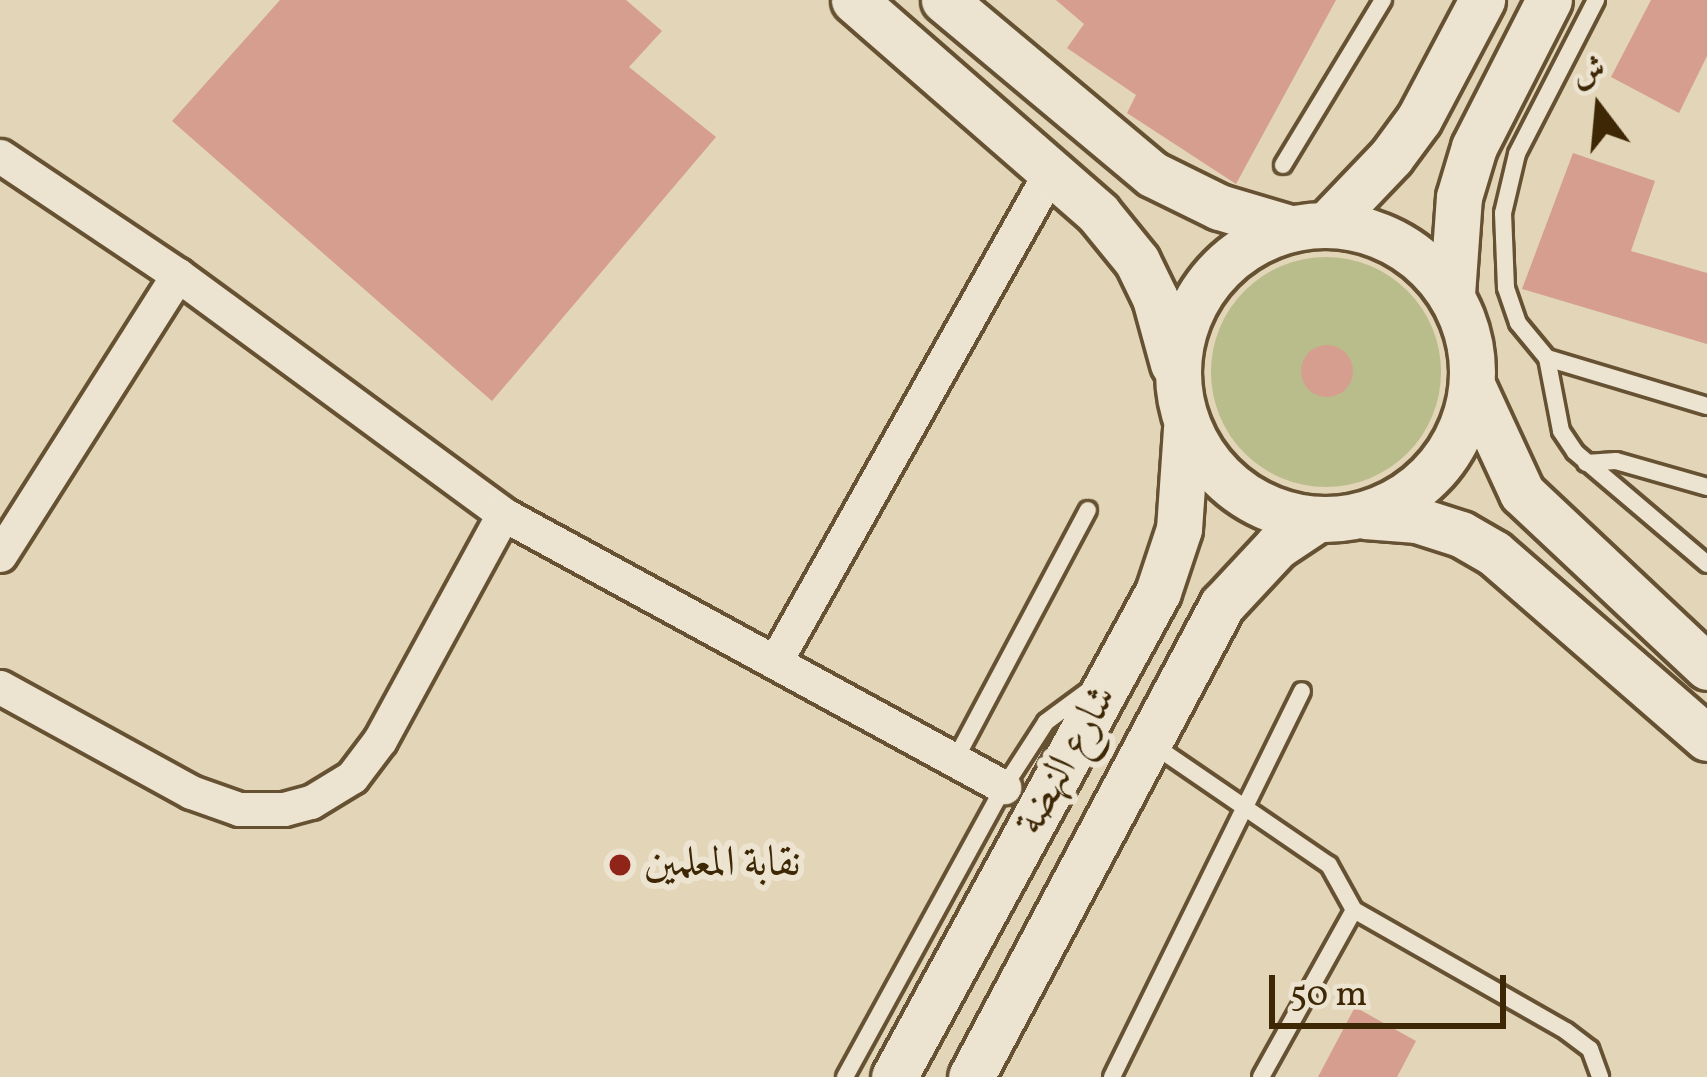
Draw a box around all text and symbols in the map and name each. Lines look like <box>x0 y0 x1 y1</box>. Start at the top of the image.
text: ش <box>1567 47 1611 100</box>
north arrow <box>1539 48 1659 168</box>
street label: شارع النهضة <box>1006 677 1130 845</box>
place label: نقابة المعلمين <box>644 840 801 890</box>
marker: نقابة المعلمين <box>607 852 633 878</box>
scale bar <box>1275 951 1512 1025</box>
text: 50 m <box>1290 971 1367 1021</box>

